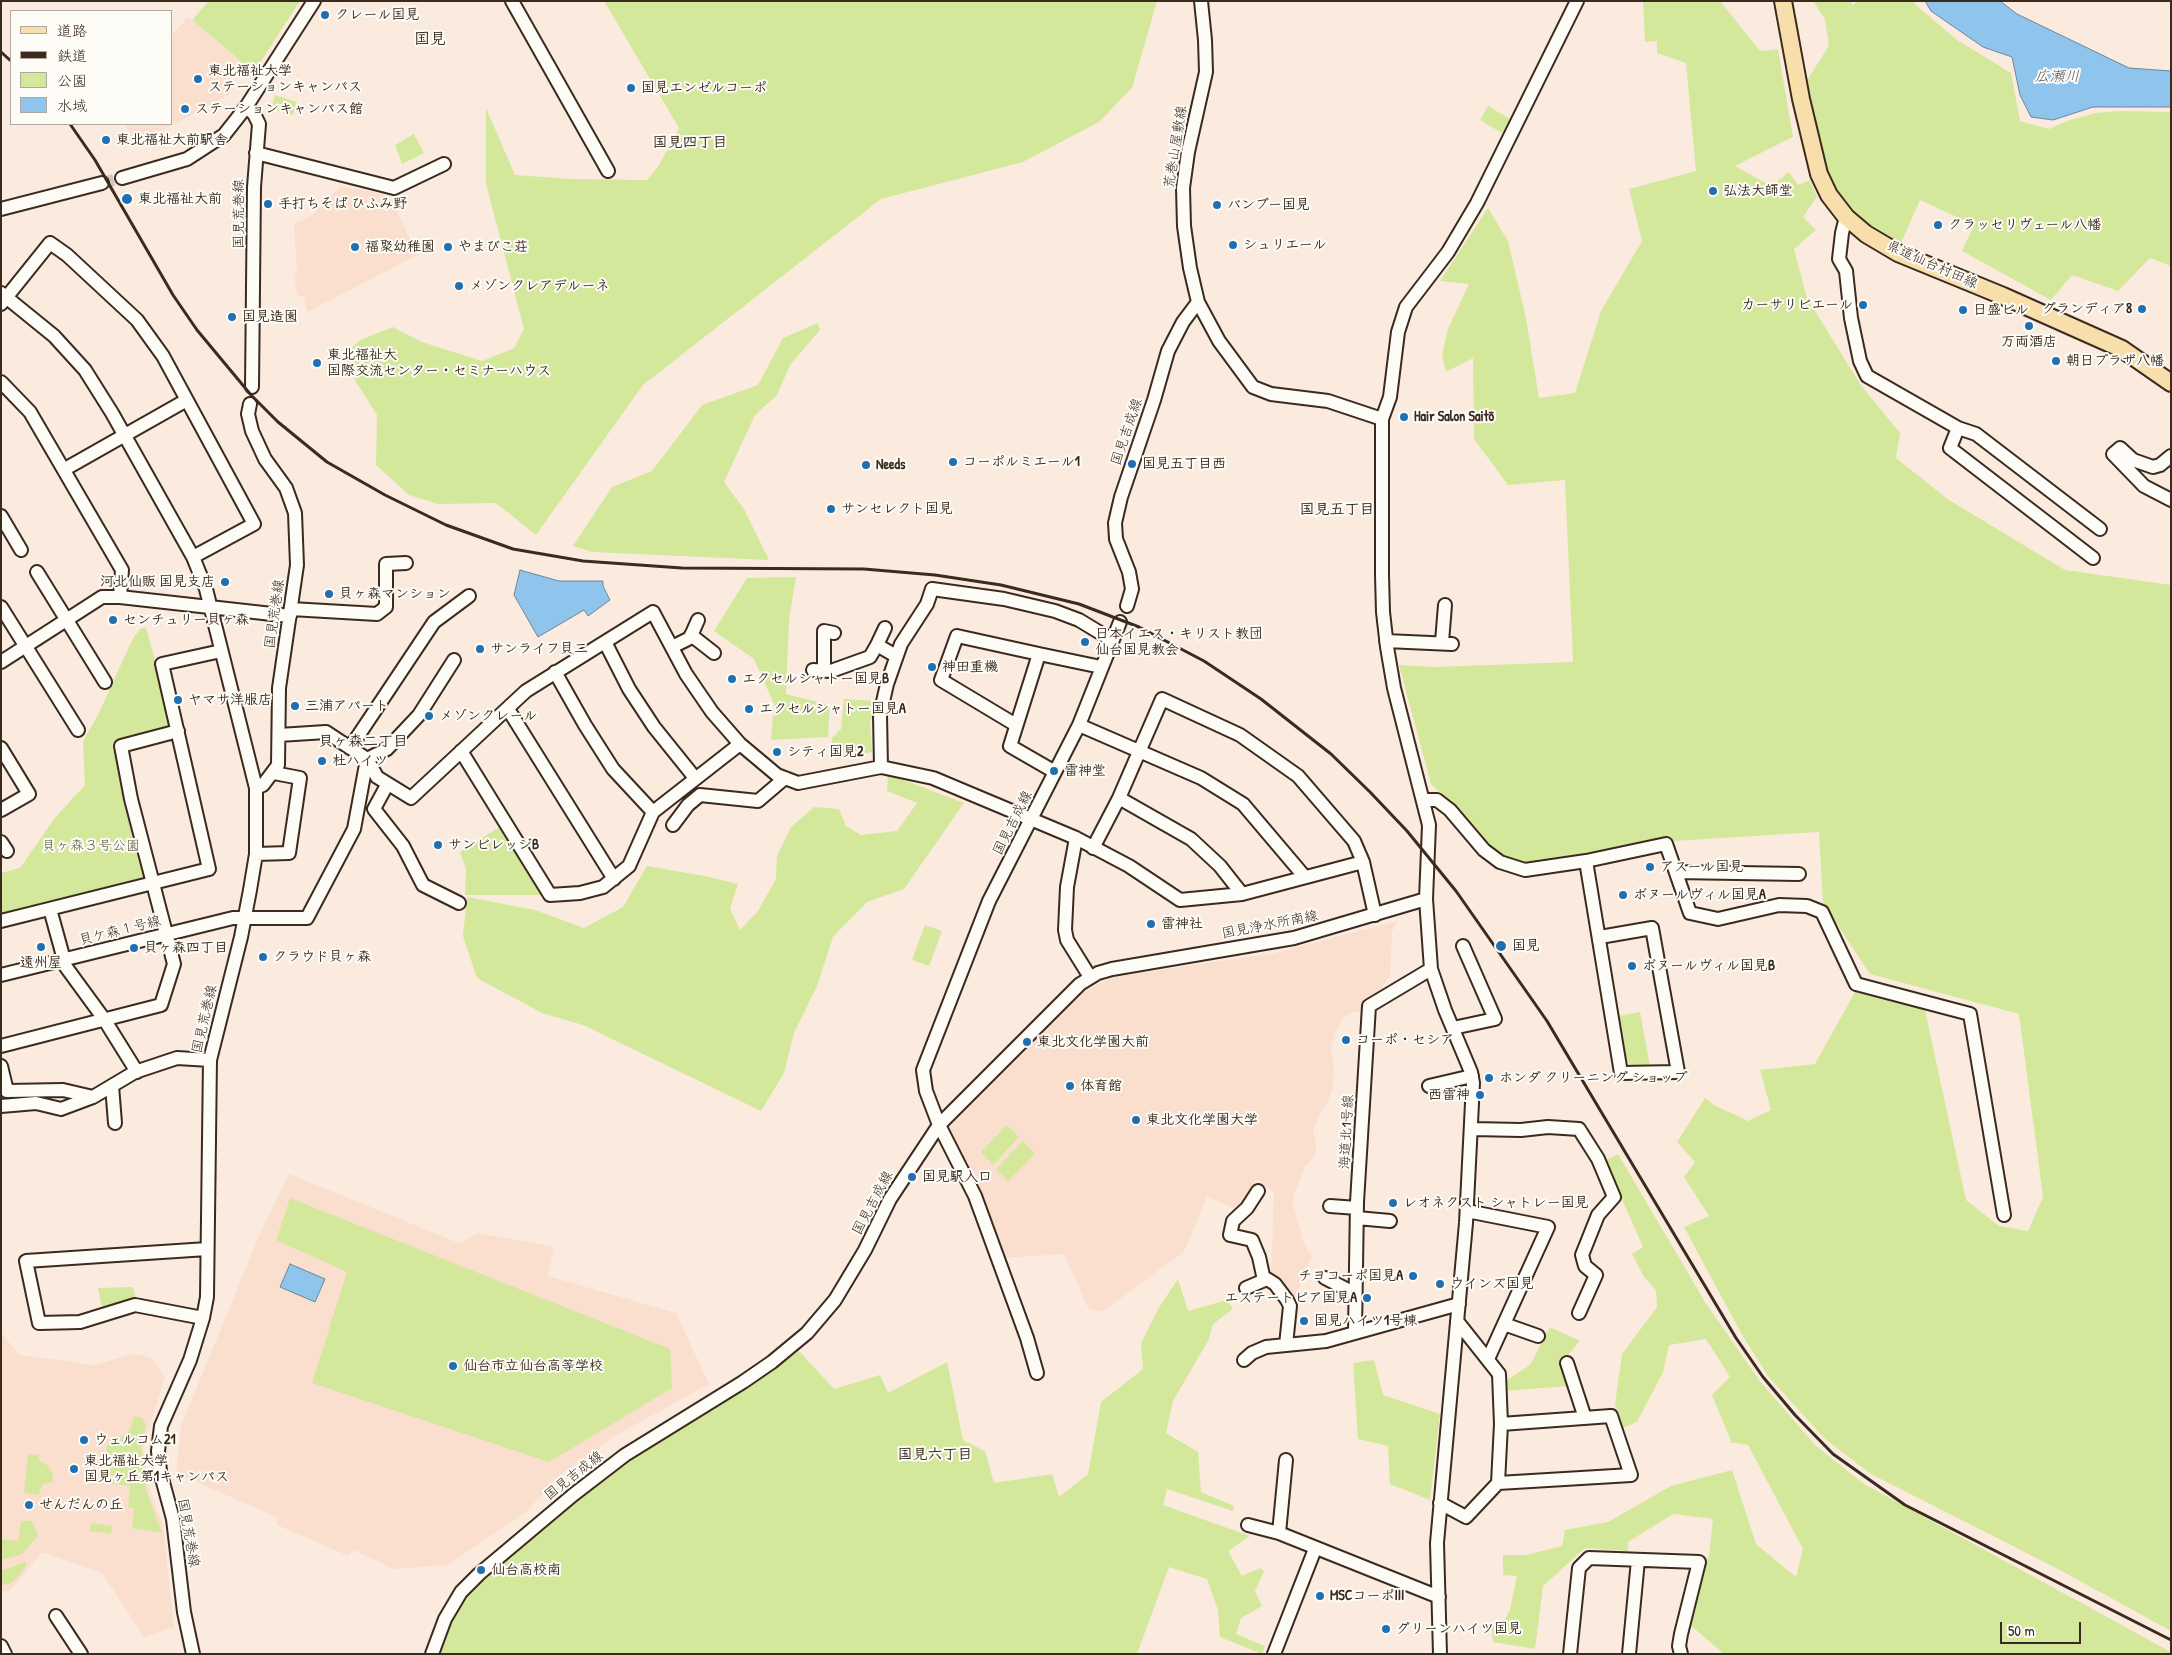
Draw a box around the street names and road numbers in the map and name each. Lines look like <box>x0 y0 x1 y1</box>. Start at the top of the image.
street label: 荒巻山屋敷線 <box>1161 104 1191 190</box>
street label: 国見荒巻線 <box>231 179 247 249</box>
street label: 県道仙台村田線 <box>1884 237 1980 293</box>
street label: 国見吉成線 <box>1108 396 1146 468</box>
street label: 国見荒巻線 <box>262 578 288 650</box>
street label: 国見吉成線 <box>990 788 1036 858</box>
street label: 国見浄水所南線 <box>1220 907 1320 943</box>
street label: 貝ケ森１号線 <box>77 913 163 949</box>
street label: 国見荒巻線 <box>189 983 221 1055</box>
street label: 海道北1号線 <box>1337 1094 1357 1170</box>
street label: 国見吉成線 <box>849 1168 897 1238</box>
street label: 国見吉成線 <box>541 1448 607 1504</box>
street label: 国見荒巻線 <box>174 1497 202 1569</box>

